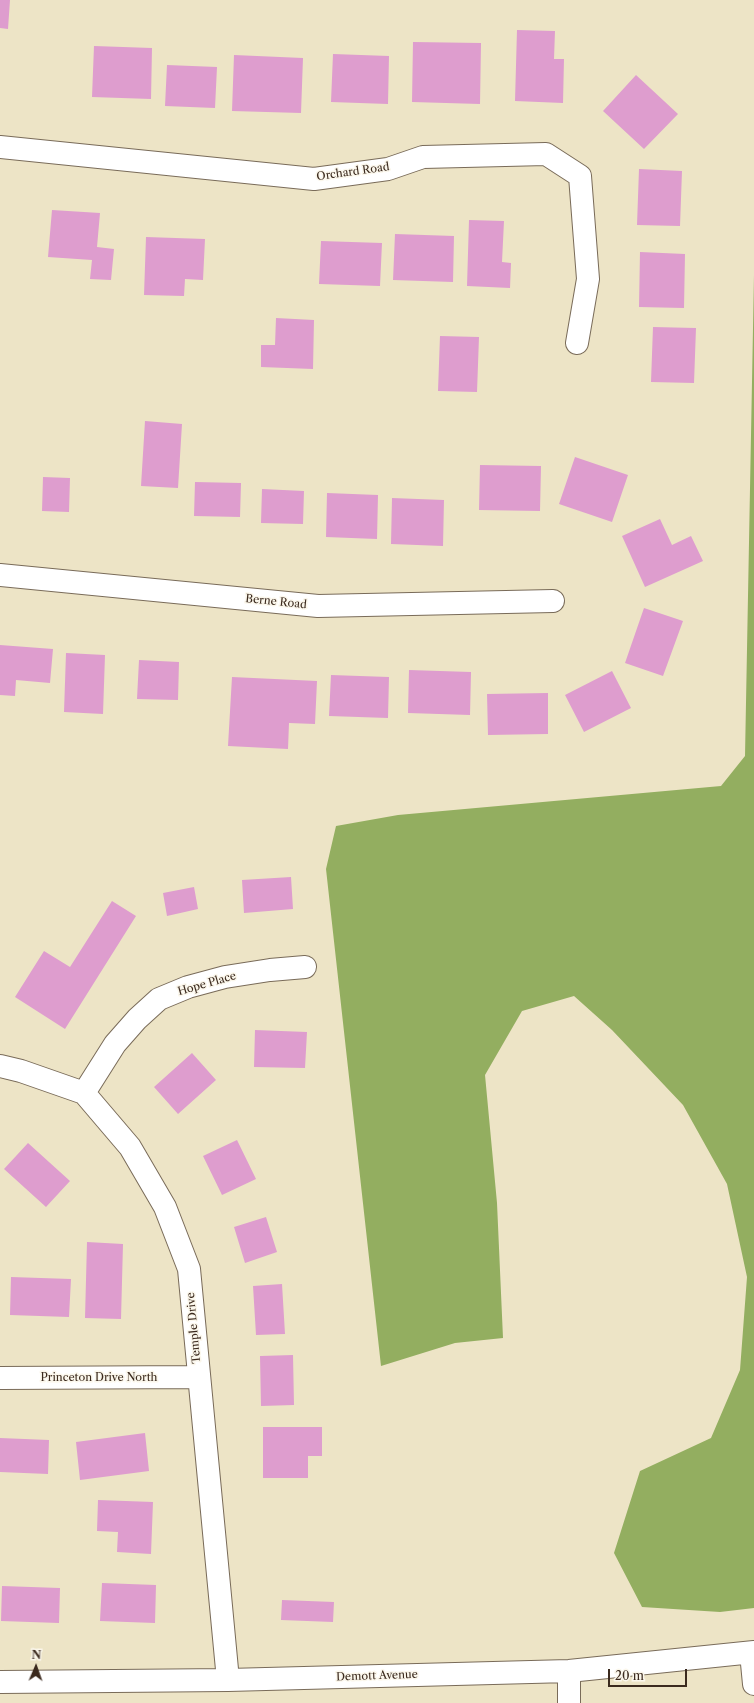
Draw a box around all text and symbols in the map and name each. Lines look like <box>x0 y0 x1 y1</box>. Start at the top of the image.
street label: Orchard Road <box>316 160 390 184</box>
street label: Berne Road <box>245 592 307 612</box>
street label: Hope Place <box>176 969 238 999</box>
street label: Temple Drive <box>184 1292 204 1364</box>
street label: Princeton Drive North <box>41 1371 157 1385</box>
north arrow <box>16 1647 56 1687</box>
text: N <box>31 1648 41 1662</box>
scale bar <box>610 1661 689 1687</box>
street label: Demott Avenue <box>336 1668 418 1684</box>
text: 20 m <box>615 1668 644 1683</box>

